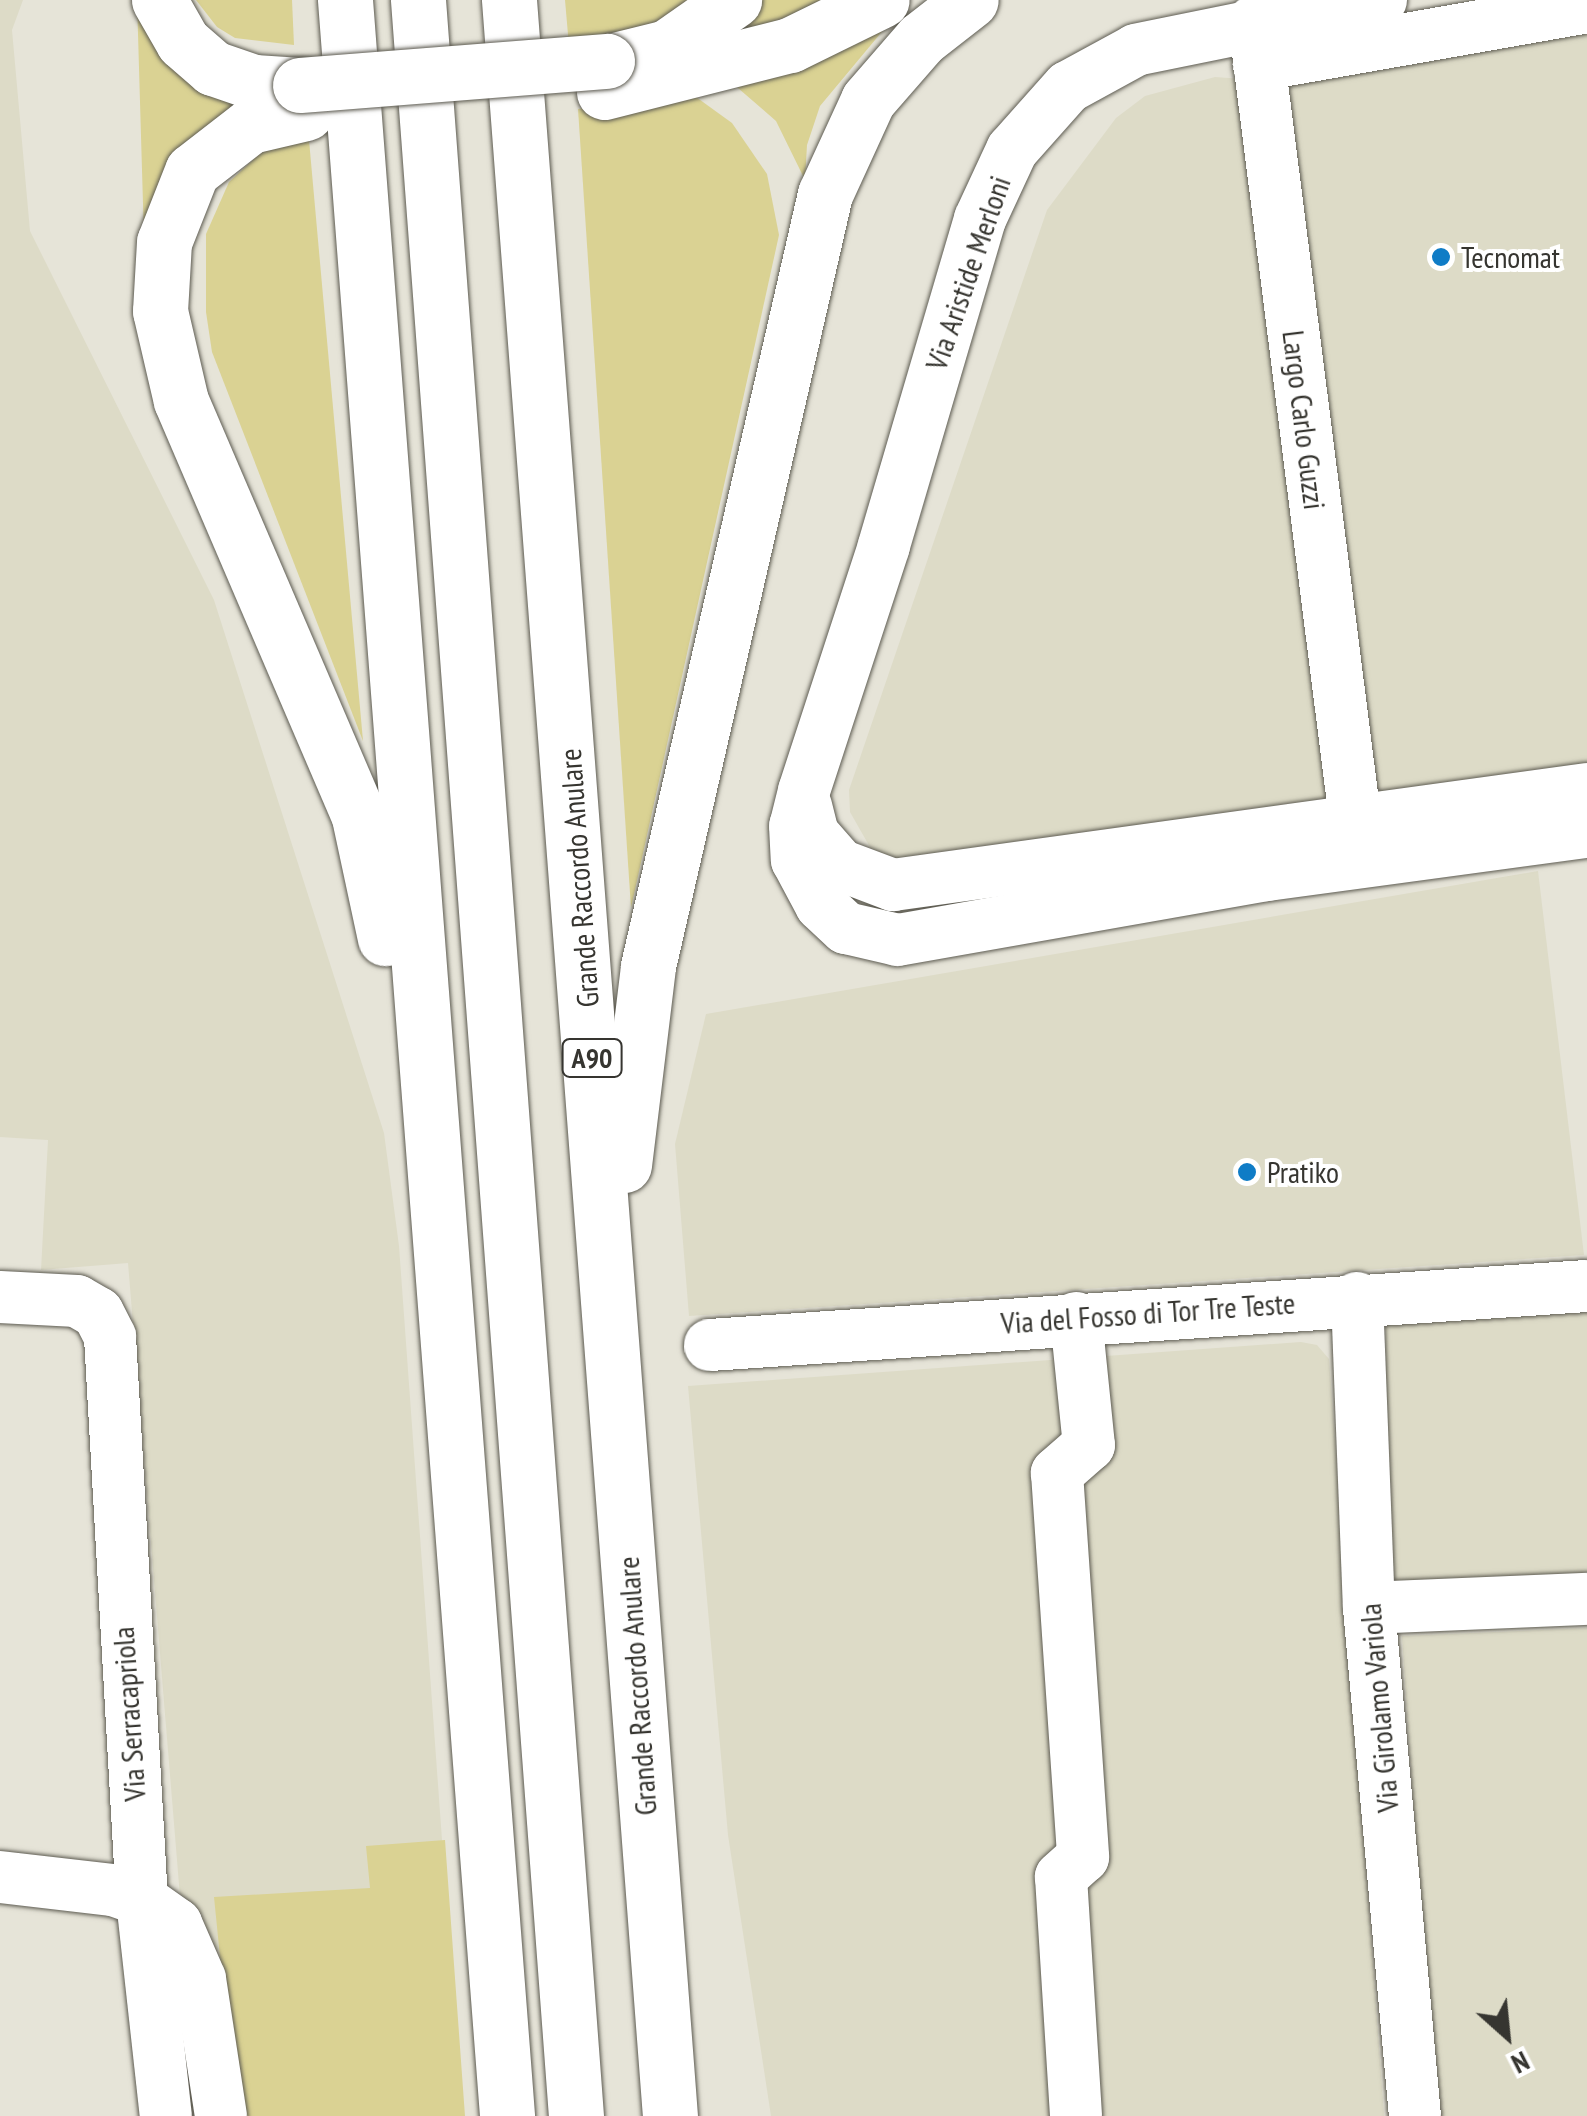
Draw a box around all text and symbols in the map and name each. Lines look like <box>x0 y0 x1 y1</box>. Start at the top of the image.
street label: Via Aristide Merloni <box>918 171 1018 375</box>
place label: Tecnomat <box>1461 239 1560 275</box>
marker: Tecnomat <box>1430 246 1452 268</box>
street label: Largo Carlo Guzzi <box>1275 328 1333 512</box>
street label: Grande Raccordo Anulare <box>552 747 606 1009</box>
road number: A90 <box>560 1035 624 1081</box>
place label: Pratiko <box>1267 1154 1339 1190</box>
marker: Pratiko <box>1236 1161 1258 1183</box>
street label: Via del Fosso di Tor Tre Teste <box>998 1285 1298 1341</box>
street label: Grande Raccordo Anulare <box>610 1555 664 1817</box>
street label: Via Girolamo Variola <box>1352 1602 1406 1814</box>
street label: Via Serracapriola <box>105 1626 153 1802</box>
north arrow <box>1457 1986 1557 2086</box>
text: N <box>1506 2043 1536 2083</box>

